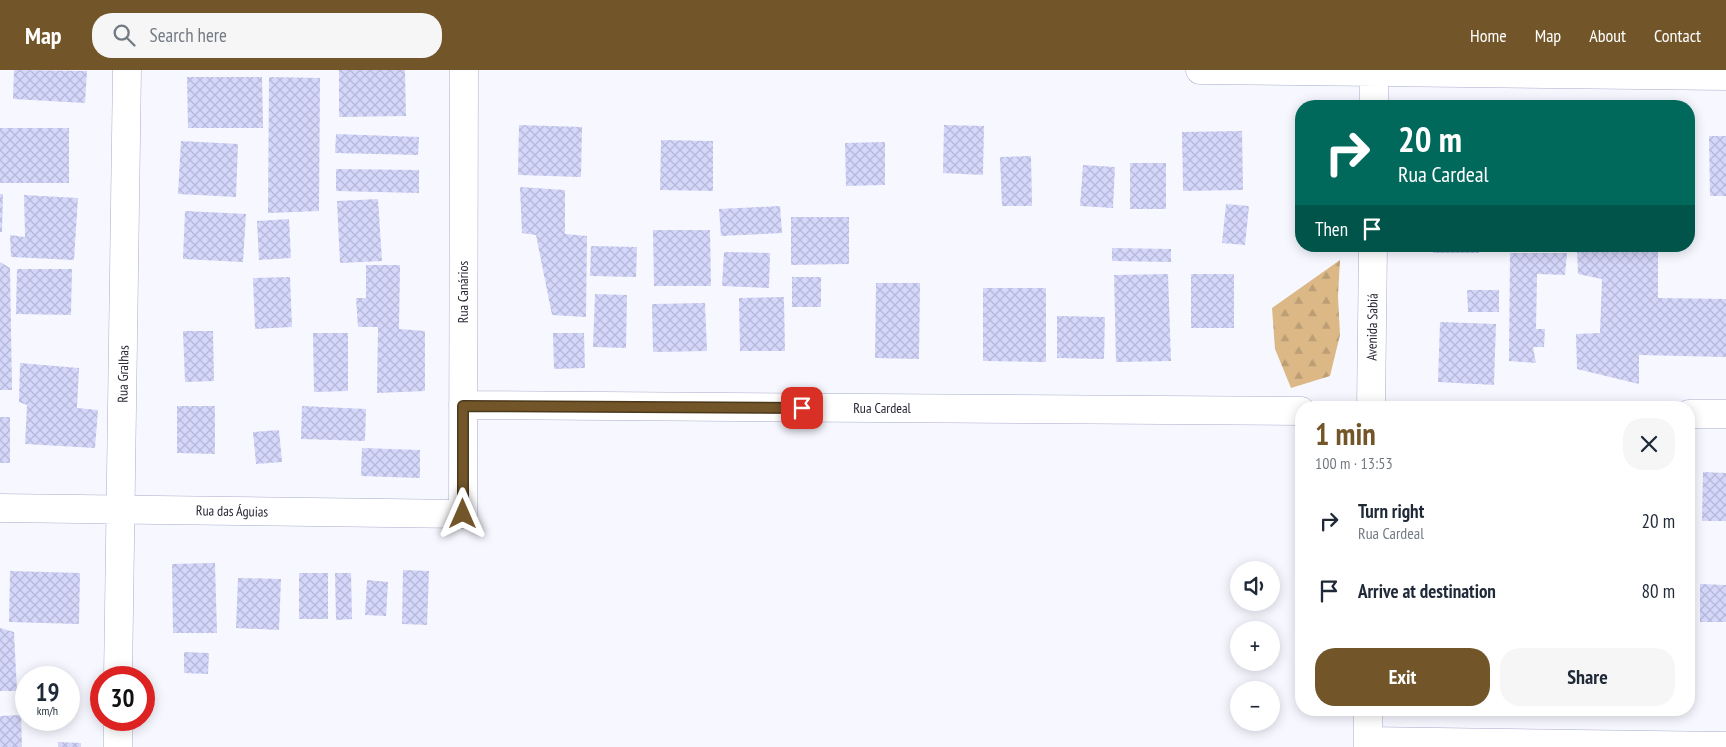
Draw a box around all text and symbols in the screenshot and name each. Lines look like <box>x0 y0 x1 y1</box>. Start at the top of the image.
search box <box>92 13 442 58</box>
text: Map <box>25 20 62 51</box>
icon: search <box>110 21 138 49</box>
text: Search here <box>150 23 227 47</box>
text: Home <box>1470 24 1507 47</box>
text: Map <box>1535 24 1561 47</box>
text: About <box>1589 24 1626 47</box>
text: Contact <box>1654 24 1701 47</box>
text: 20 m <box>1398 116 1462 162</box>
icon: right <box>1315 120 1380 185</box>
text: Rua Cardeal <box>1398 160 1489 188</box>
icon: arrive <box>1358 215 1386 243</box>
text: Then <box>1315 217 1348 241</box>
street label: Rua Canários <box>454 260 472 323</box>
street label: Avenida Sabiá <box>1362 293 1382 361</box>
street label: Rua Gralhas <box>114 345 133 403</box>
pin <box>781 387 823 429</box>
icon: arrive <box>788 394 816 422</box>
street label: Rua Cardeal <box>853 399 912 417</box>
text: 1 min <box>1315 414 1376 453</box>
button: close <box>1623 418 1675 470</box>
text: 100 m · 13:53 <box>1315 453 1393 473</box>
position arrow <box>436 487 488 539</box>
text: Turn right <box>1358 499 1424 523</box>
street label: Rua das Águias <box>196 501 269 521</box>
icon: right <box>1315 507 1343 535</box>
text: 20 m <box>1642 509 1675 533</box>
text: Rua Cardeal <box>1358 523 1424 543</box>
map controls <box>1230 561 1280 731</box>
button: sound <box>1230 561 1280 611</box>
icon: arrive <box>1315 577 1343 605</box>
text: Arrive at destination <box>1358 579 1496 603</box>
text: 80 m <box>1642 579 1675 603</box>
button: + <box>1230 621 1280 671</box>
button: Exit <box>1315 648 1490 706</box>
button: Share <box>1500 648 1675 706</box>
speed limit sign: 30 <box>90 666 155 731</box>
text: 19 <box>36 676 59 708</box>
button: − <box>1230 681 1280 731</box>
text: km/h <box>37 703 58 718</box>

